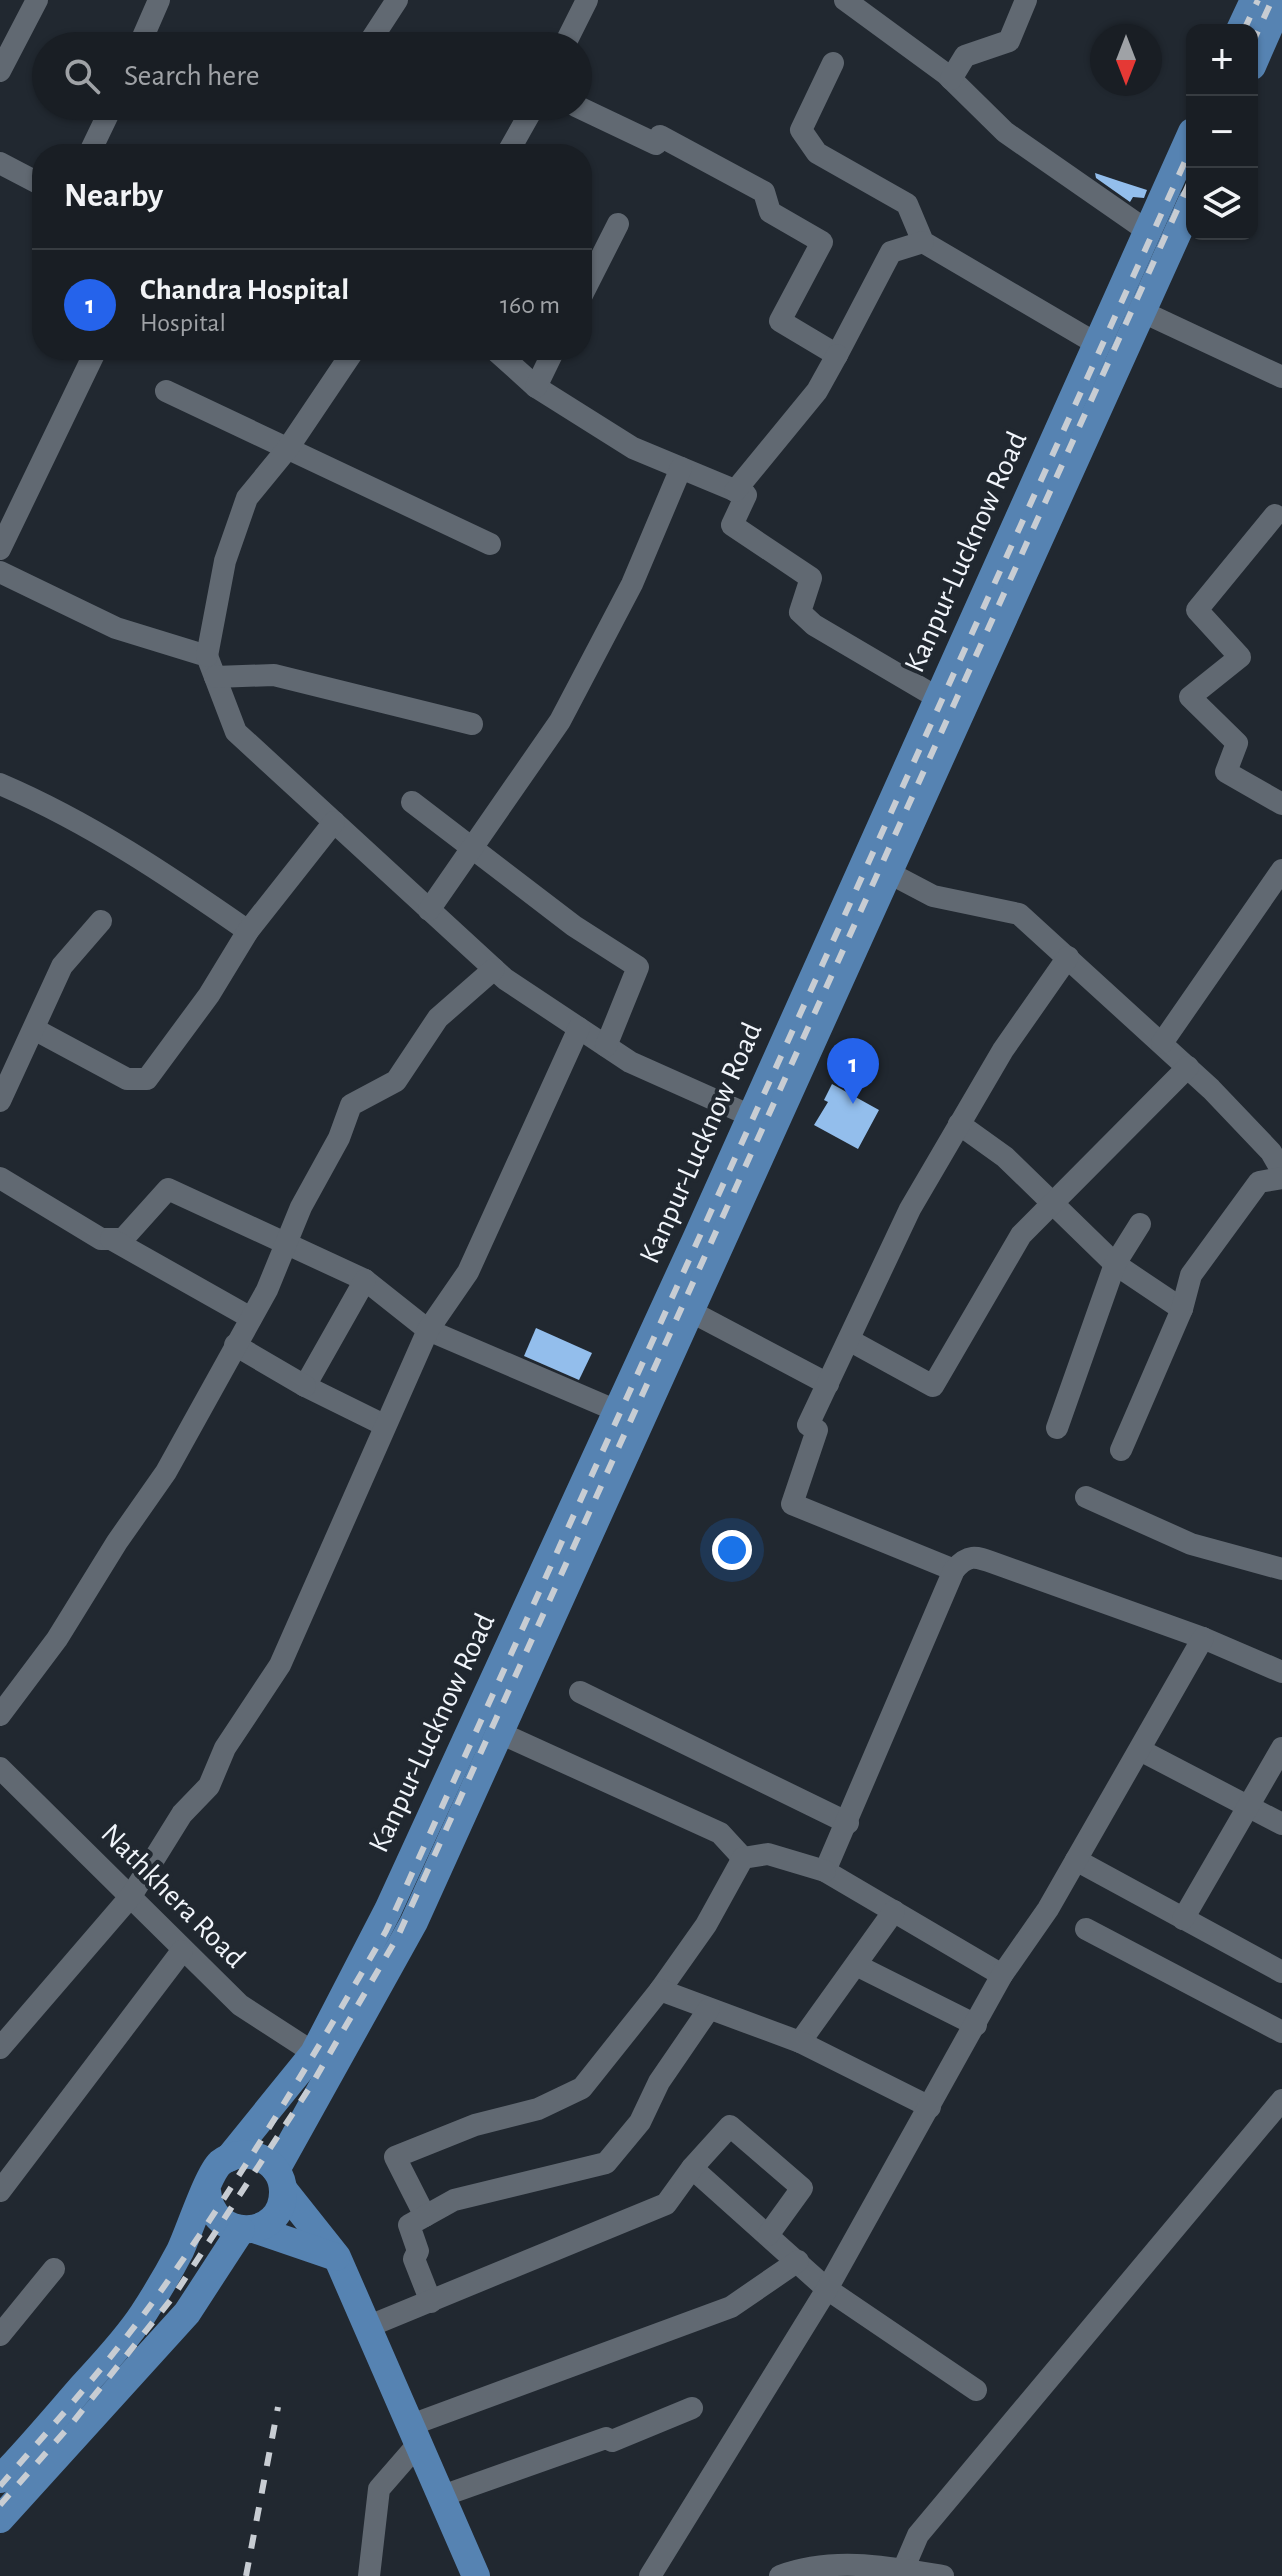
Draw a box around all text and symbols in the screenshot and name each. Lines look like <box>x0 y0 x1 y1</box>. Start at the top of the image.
north arrow <box>1090 24 1162 96</box>
map controls <box>1186 24 1258 240</box>
button: + <box>1186 24 1258 96</box>
search box <box>32 32 592 120</box>
icon: search <box>60 54 104 98</box>
text: Search here <box>124 61 260 91</box>
button: − <box>1186 96 1258 168</box>
button: layers <box>1186 168 1258 240</box>
text: Nearby <box>64 179 163 213</box>
text: Chandra Hospital <box>140 275 349 305</box>
text: 1 <box>85 292 95 318</box>
text: 160 m <box>500 292 560 318</box>
text: Hospital <box>140 310 226 336</box>
street label: Kanpur-Lucknow Road <box>899 427 1033 677</box>
street label: Kanpur-Lucknow Road <box>634 1018 768 1268</box>
pin: 1 <box>827 1038 879 1104</box>
your location <box>712 1530 752 1570</box>
street label: Kanpur-Lucknow Road <box>363 1609 501 1857</box>
street label: Nathkhera Road <box>95 1818 251 1974</box>

